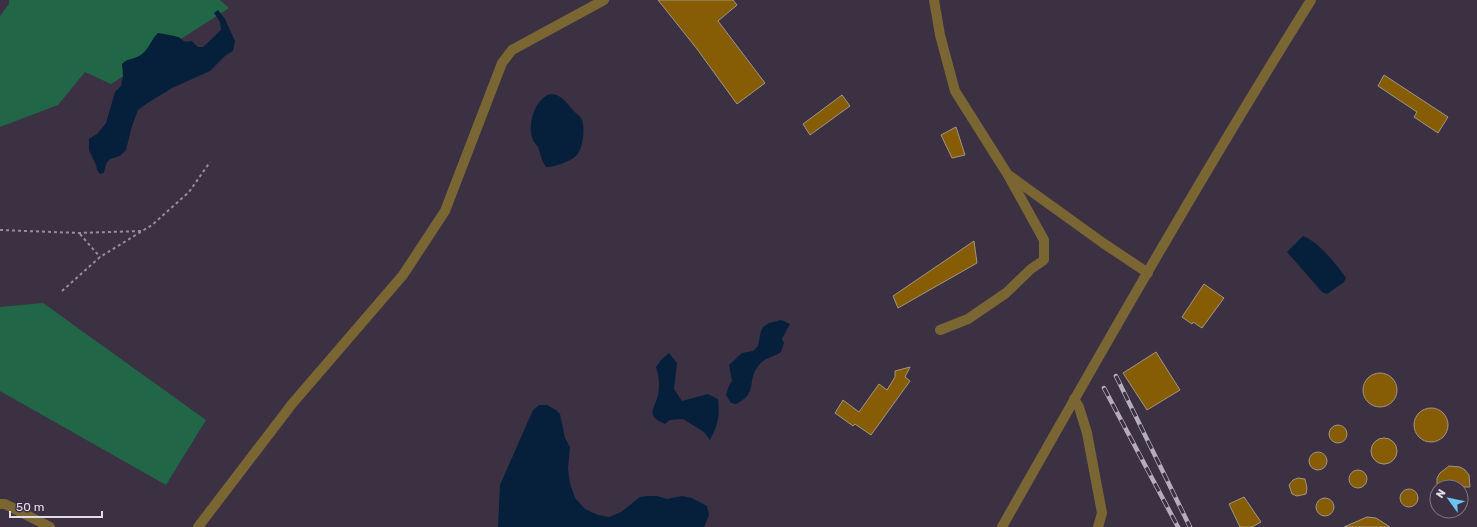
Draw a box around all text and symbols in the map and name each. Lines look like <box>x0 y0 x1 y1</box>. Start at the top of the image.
north arrow <box>1429 479 1469 519</box>
text: N <box>1433 487 1449 501</box>
scale bar <box>10 493 102 519</box>
text: 50 m <box>16 500 44 514</box>

